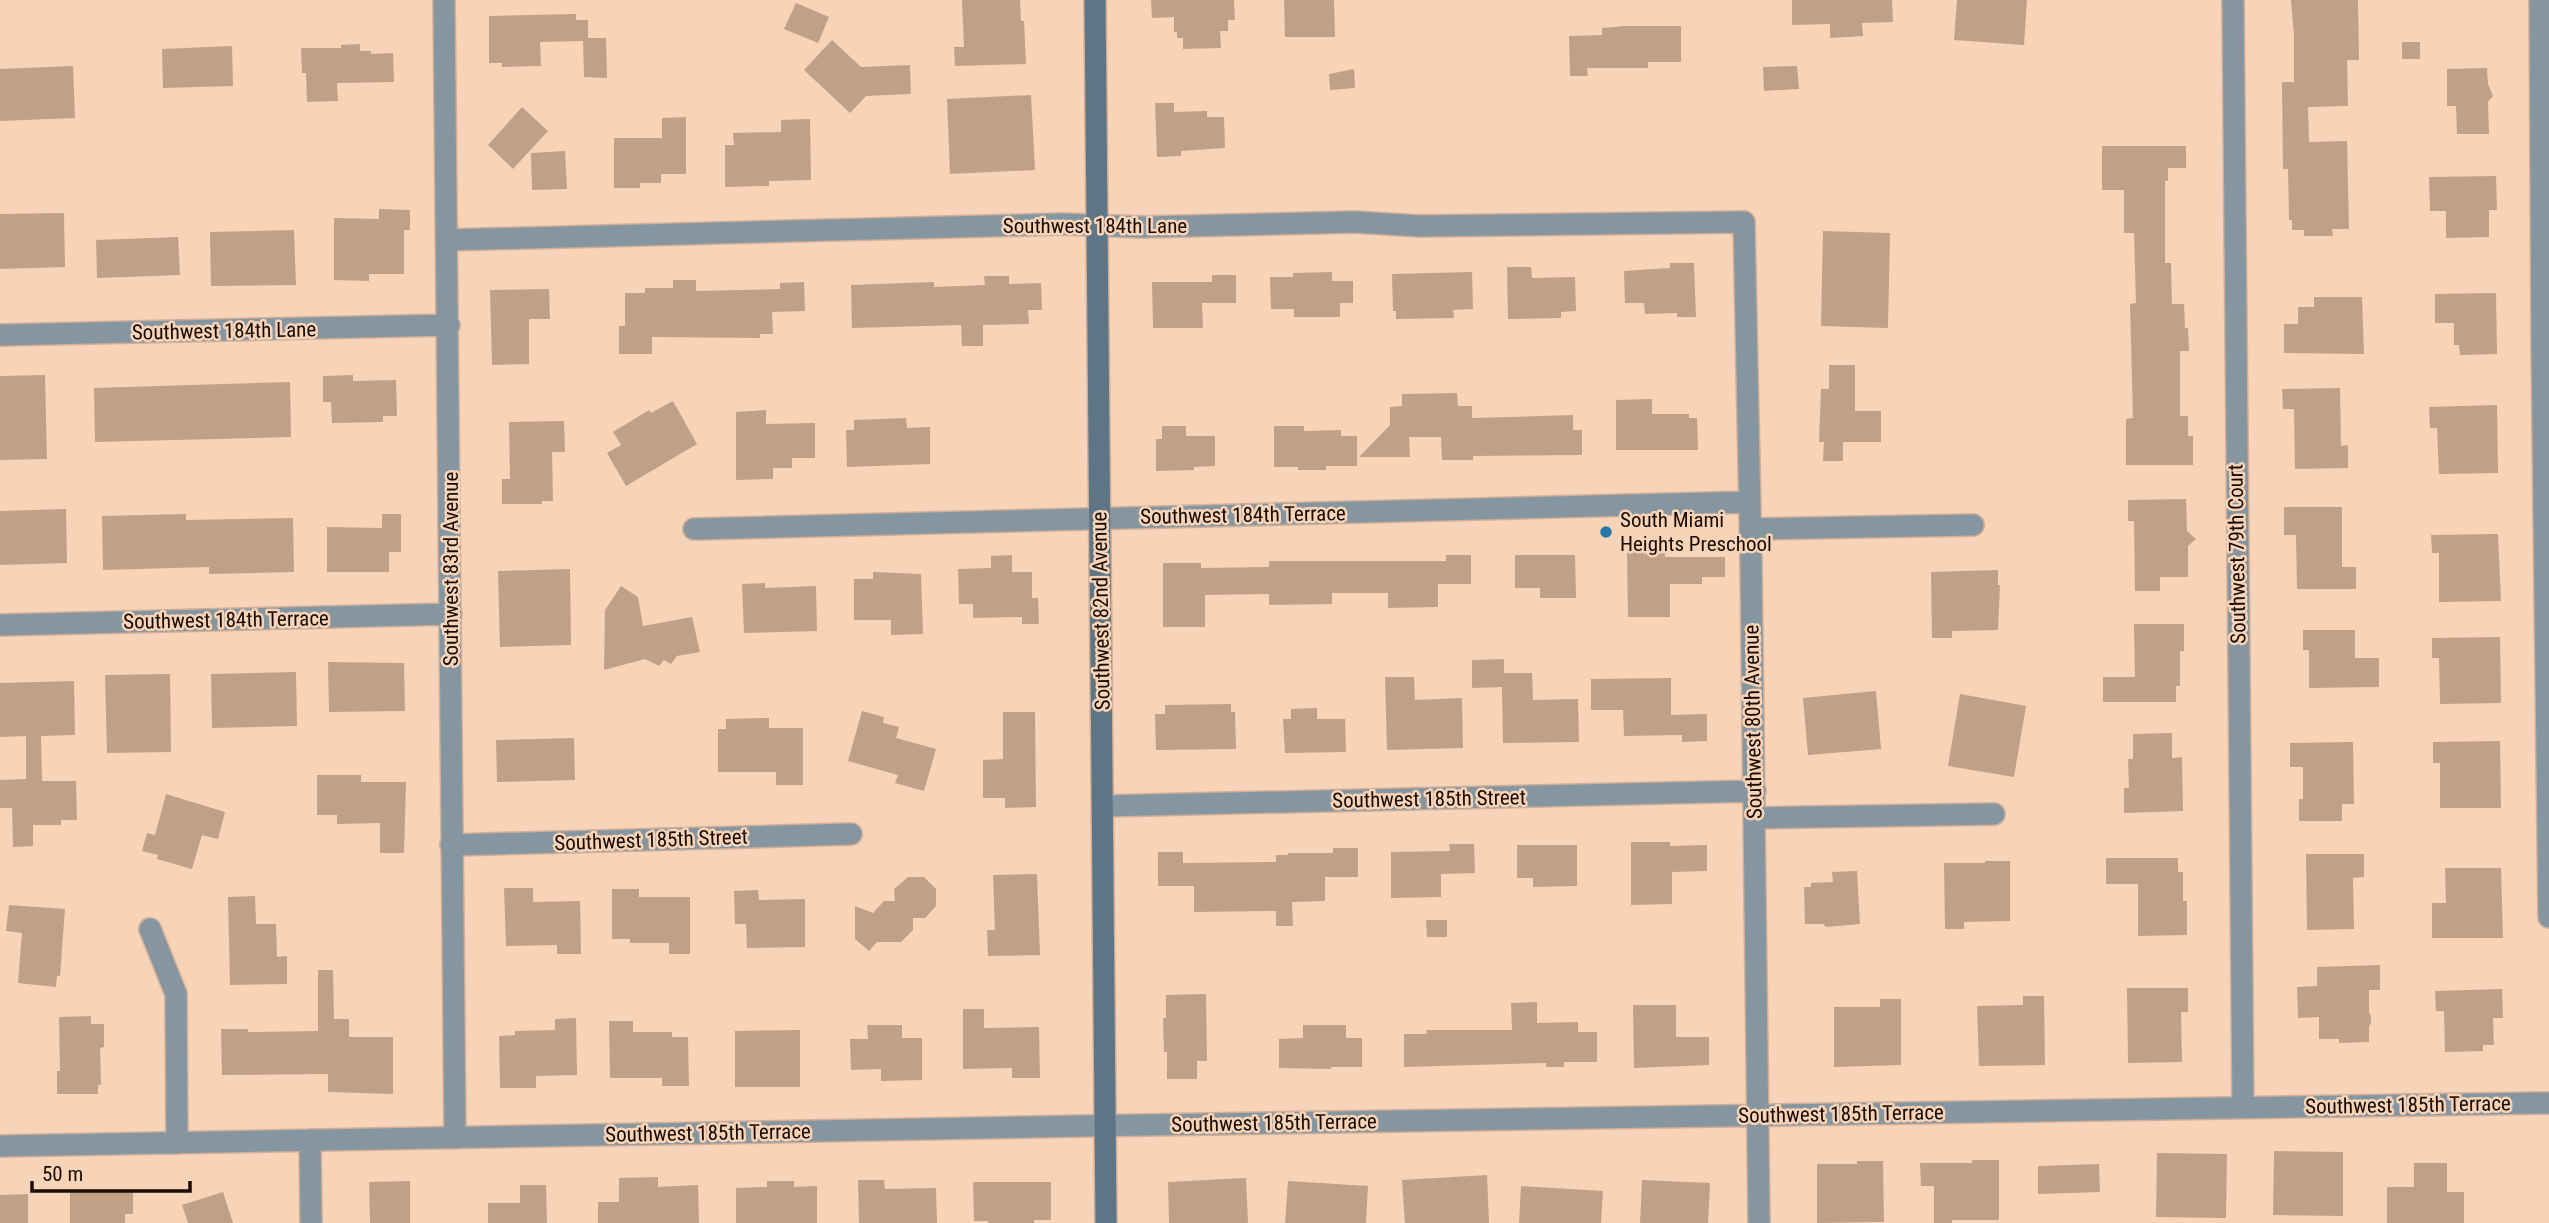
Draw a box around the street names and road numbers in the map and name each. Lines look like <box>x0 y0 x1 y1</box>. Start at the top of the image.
street label: Southwest 184th Lane <box>1003 214 1187 238</box>
street label: Southwest 184th Lane <box>132 317 317 345</box>
street label: Southwest 79th Court <box>2223 464 2251 644</box>
street label: Southwest 83rd Avenue <box>439 472 463 666</box>
street label: Southwest 184th Terrace <box>1140 501 1346 529</box>
street label: Southwest 82nd Avenue <box>1087 511 1115 711</box>
street label: Southwest 184th Terrace <box>123 606 329 634</box>
street label: Southwest 80th Avenue <box>1739 624 1767 819</box>
street label: Southwest 185th Street <box>1332 785 1526 813</box>
street label: Southwest 185th Street <box>554 825 748 855</box>
street label: Southwest 185th Terrace <box>2305 1091 2511 1119</box>
street label: Southwest 185th Terrace <box>1738 1100 1944 1128</box>
street label: Southwest 185th Terrace <box>1171 1109 1377 1137</box>
street label: Southwest 185th Terrace <box>605 1119 811 1147</box>

